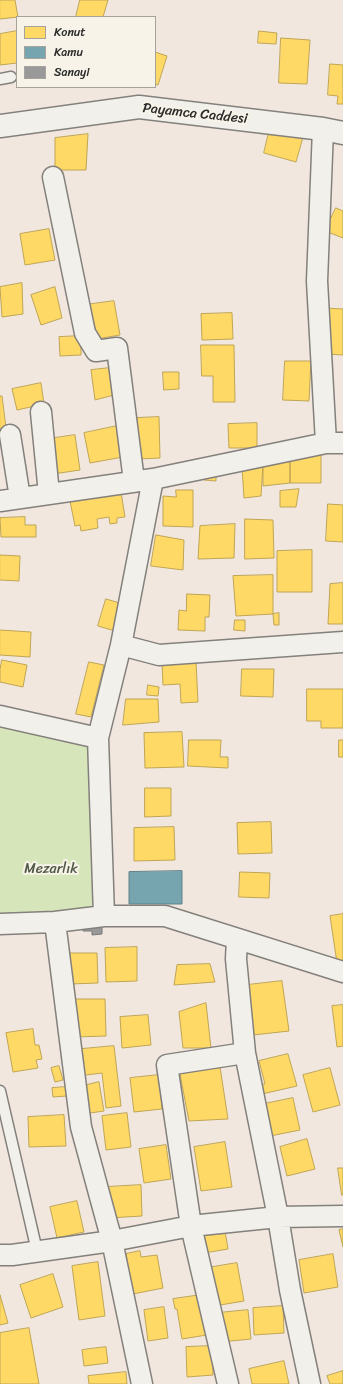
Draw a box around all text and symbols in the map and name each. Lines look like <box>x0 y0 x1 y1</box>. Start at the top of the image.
legend <box>16 16 156 88</box>
text: Konut <box>54 21 86 43</box>
text: Kamu <box>54 41 83 63</box>
text: Sanayi <box>54 61 90 83</box>
street label: Payamca Caddesi <box>142 100 248 128</box>
park label: Mezarlık <box>24 861 78 877</box>

